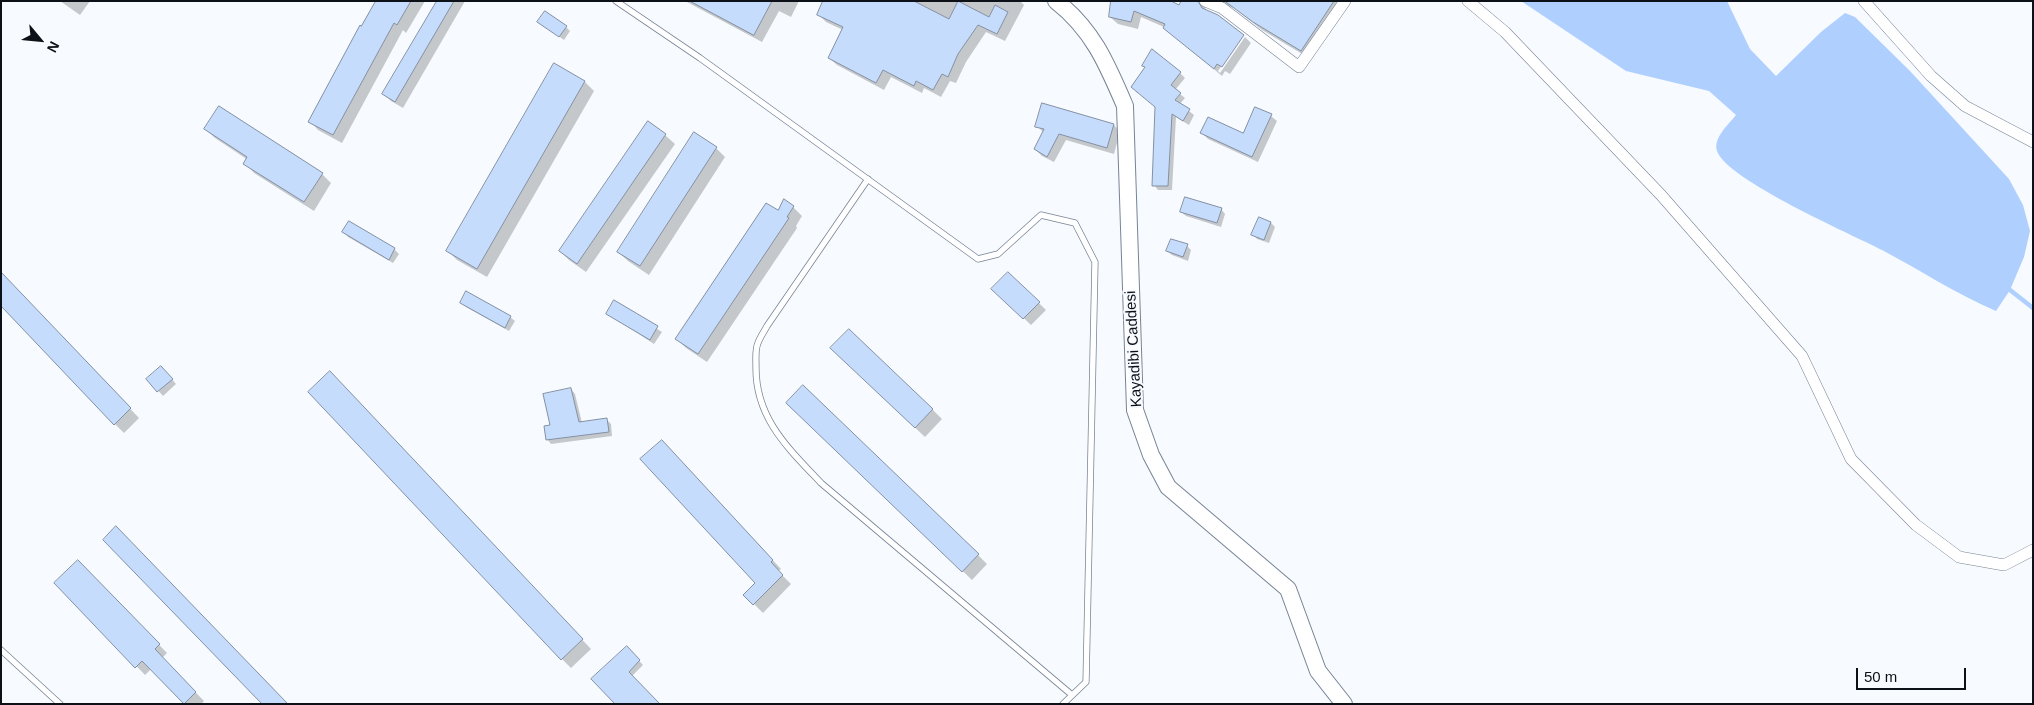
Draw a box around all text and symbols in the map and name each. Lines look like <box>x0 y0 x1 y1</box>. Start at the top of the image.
north arrow <box>15 15 65 65</box>
text: N <box>44 39 63 55</box>
street label: Kayadibi Caddesi <box>1122 290 1146 408</box>
scale bar <box>1859 658 1969 690</box>
text: 50 m <box>1864 668 1897 685</box>

